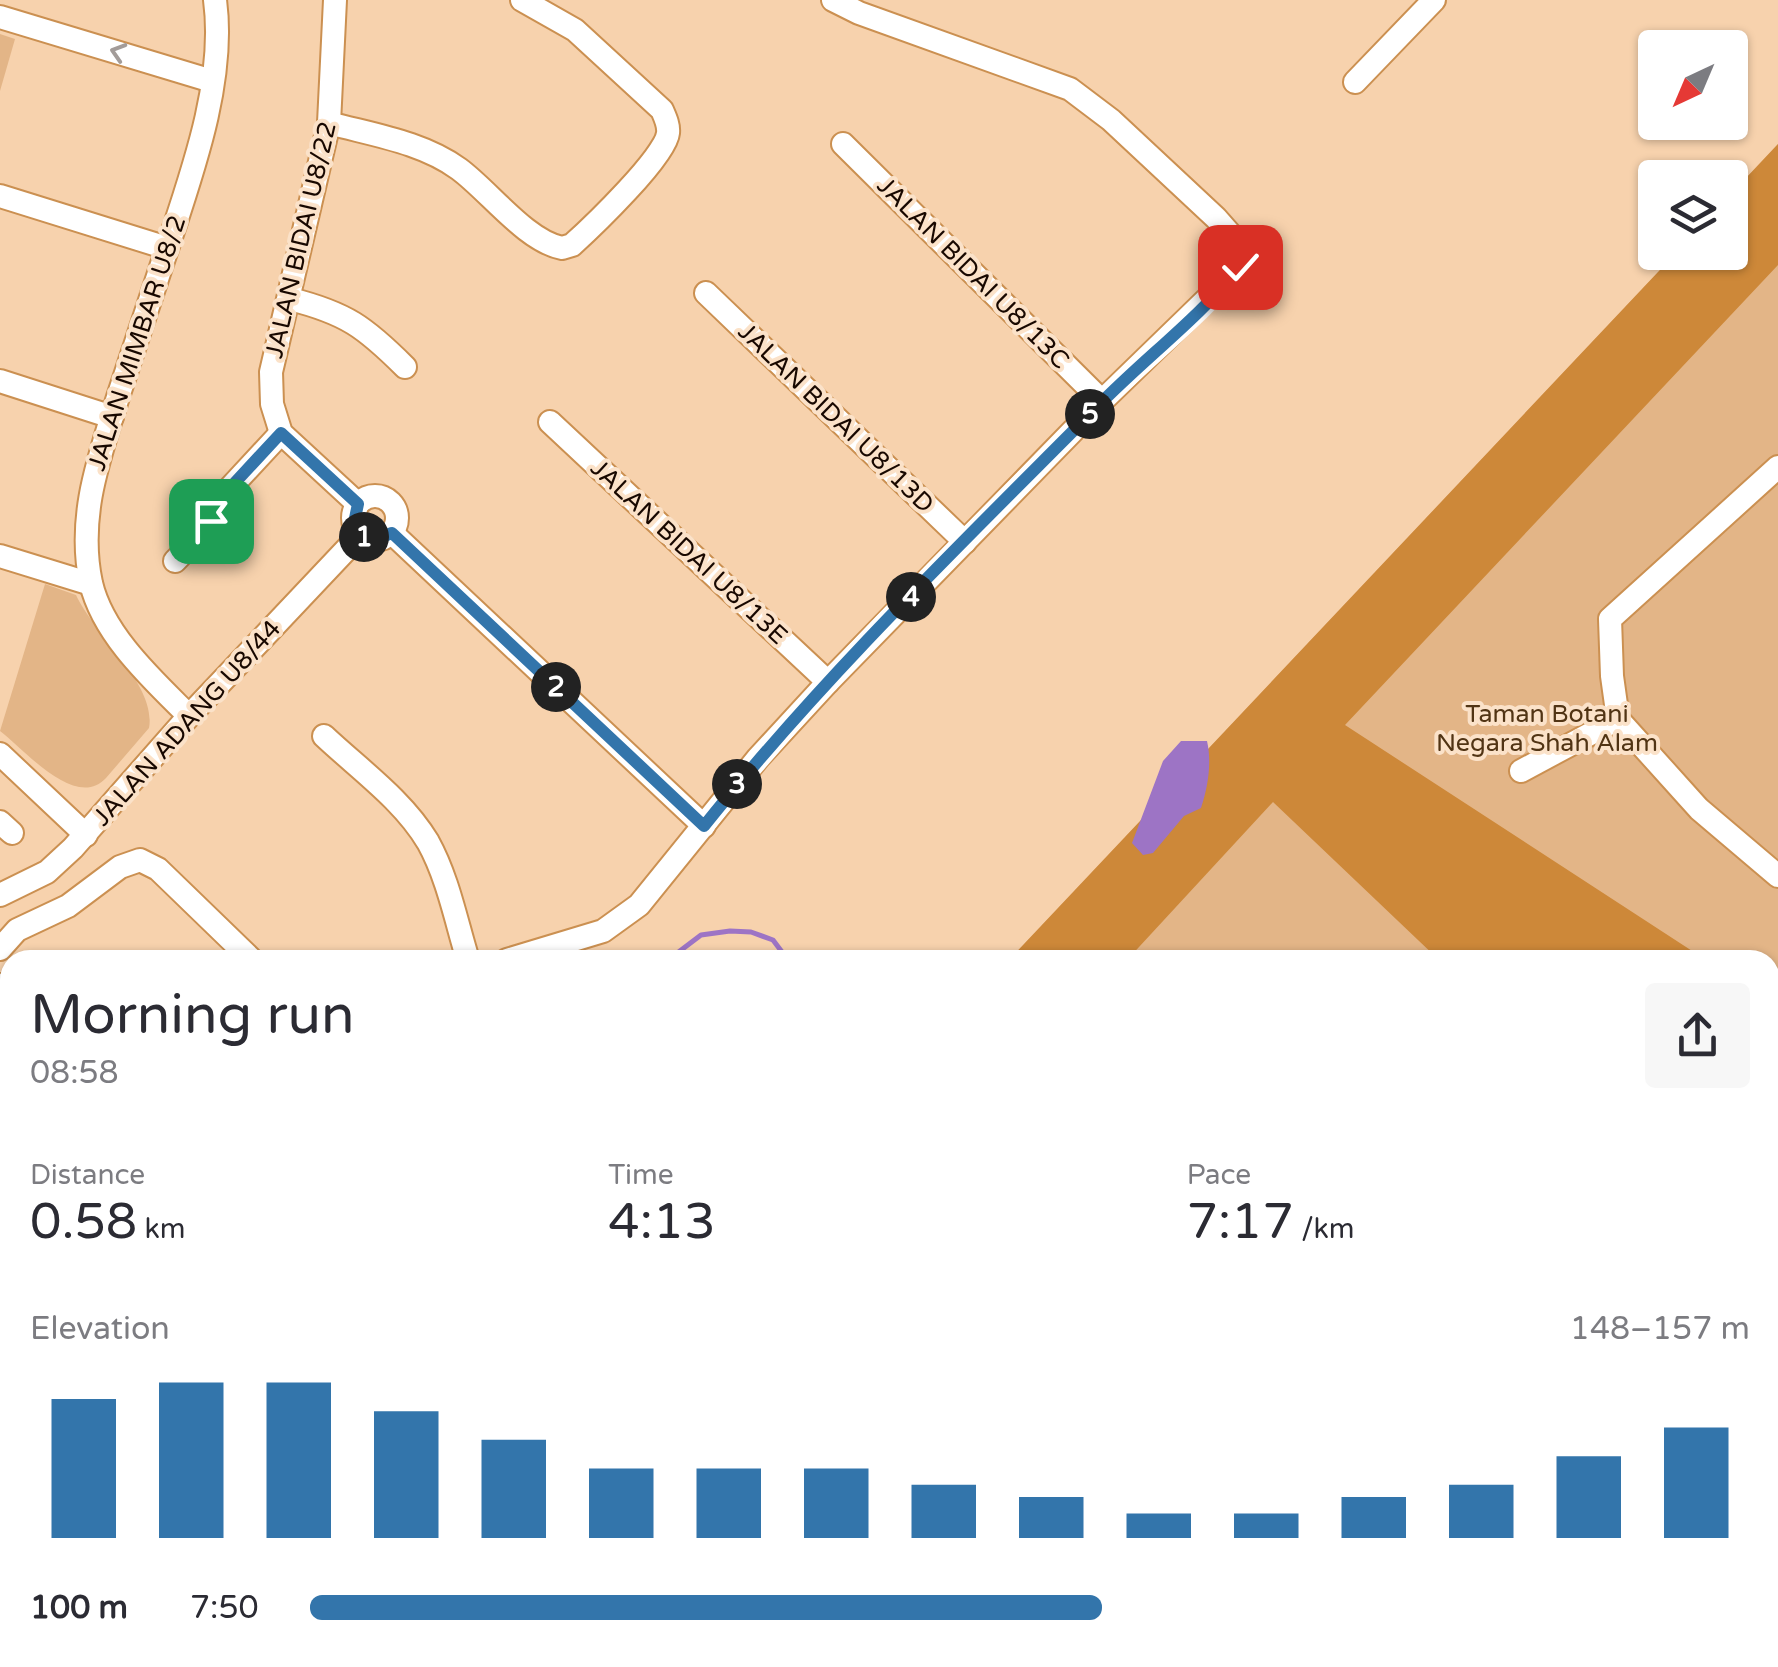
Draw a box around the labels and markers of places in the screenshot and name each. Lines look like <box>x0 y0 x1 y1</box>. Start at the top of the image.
pin <box>1198 225 1283 310</box>
pin: 5 <box>1065 389 1115 439</box>
pin <box>169 479 254 564</box>
pin: 1 <box>339 512 389 562</box>
pin: 4 <box>886 572 936 622</box>
pin: 2 <box>531 662 581 712</box>
pin: 3 <box>712 759 762 809</box>

